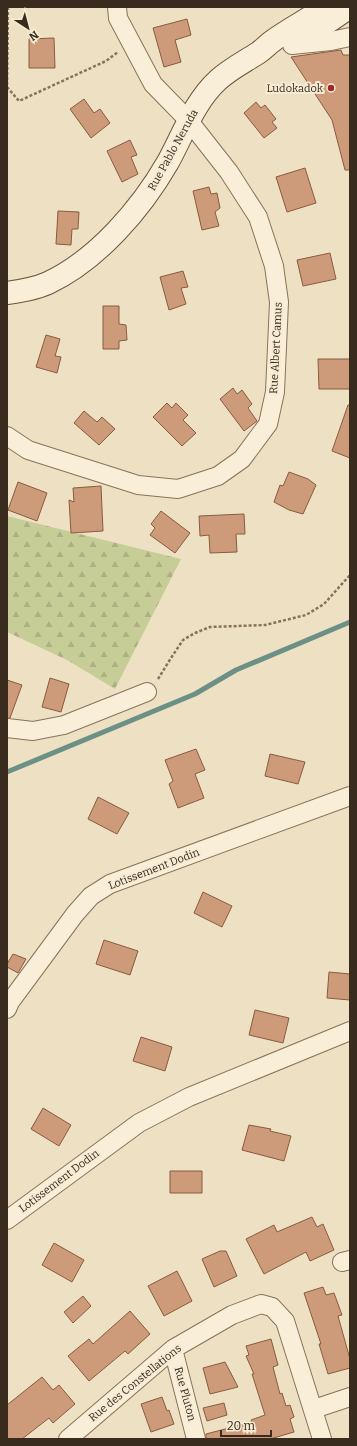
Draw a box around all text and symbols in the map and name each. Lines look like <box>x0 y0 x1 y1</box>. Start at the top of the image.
north arrow <box>8 8 48 48</box>
text: N <box>26 28 41 44</box>
place label: Ludokadok <box>266 82 324 95</box>
marker: Ludokadok <box>326 83 336 93</box>
street label: Rue Pablo Neruda <box>145 107 201 193</box>
street label: Rue Albert Camus <box>267 302 285 394</box>
street label: Lotissement Dodin <box>107 846 201 892</box>
street label: Lotissement Dodin <box>17 1147 102 1215</box>
street label: Rue des Constellations <box>86 1342 184 1424</box>
street label: Rue Pluton <box>172 1365 198 1423</box>
scale bar <box>221 1412 271 1438</box>
text: 20 m <box>227 1419 256 1433</box>

